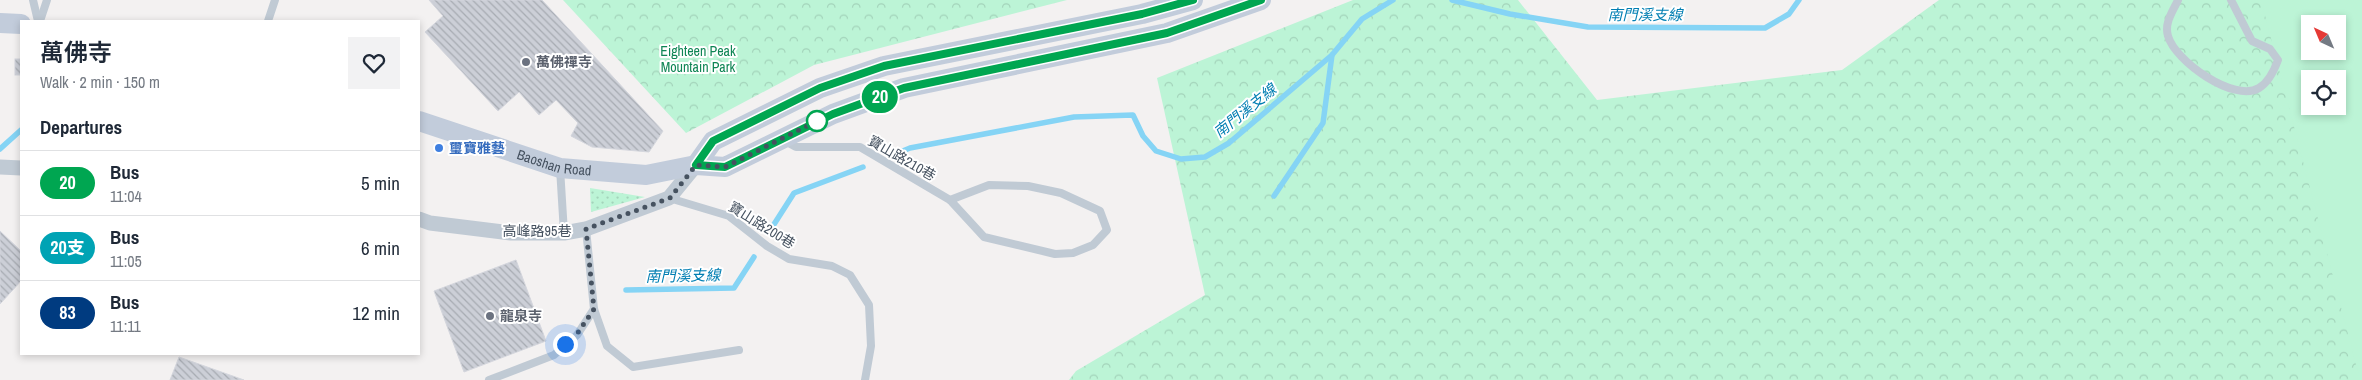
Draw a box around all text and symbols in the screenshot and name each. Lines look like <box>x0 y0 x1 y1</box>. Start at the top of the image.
water label: 南門溪支線 <box>1607 4 1684 25</box>
north arrow <box>2301 15 2346 60</box>
map controls <box>2301 15 2346 115</box>
text: 萬佛寺 <box>40 36 112 68</box>
button: heart <box>348 37 400 89</box>
park label: Eighteen Peak Mountain Park <box>660 42 736 76</box>
place label: 萬佛禪寺 <box>536 53 592 71</box>
marker: 萬佛禪寺 <box>520 56 532 68</box>
button: locate <box>2301 70 2346 115</box>
text: Walk · 2 min · 150 m <box>40 71 160 93</box>
water label: 南門溪支線 <box>1209 78 1282 142</box>
line badge: 20 <box>858 81 902 113</box>
text: 20 <box>872 84 888 109</box>
unlabelled marker <box>806 110 828 132</box>
text: Departures <box>40 114 122 140</box>
street label: 寶山路210巷 <box>865 131 939 185</box>
place label: 璽寶雅藝 <box>449 139 505 157</box>
marker: 璽寶雅藝 <box>433 142 445 154</box>
street label: Baoshan Road <box>515 145 592 180</box>
text: Bus <box>110 159 139 185</box>
text: 20 <box>59 170 76 195</box>
text: 5 min <box>361 170 400 196</box>
text: 11:04 <box>110 185 142 207</box>
street label: 寶山路200巷 <box>725 197 799 253</box>
street label: 高峰路95巷 <box>503 222 571 240</box>
text: Bus <box>110 224 139 250</box>
text: 20支 <box>50 235 85 260</box>
text: 6 min <box>361 235 400 261</box>
text: 11:05 <box>110 250 142 272</box>
water label: 南門溪支線 <box>645 264 723 287</box>
text: Bus <box>110 289 139 315</box>
text: 83 <box>59 300 76 325</box>
text: 12 min <box>352 300 400 326</box>
place label: 龍泉寺 <box>500 307 542 325</box>
marker: 龍泉寺 <box>484 310 496 322</box>
text: 11:11 <box>110 315 141 337</box>
your location <box>553 332 578 357</box>

